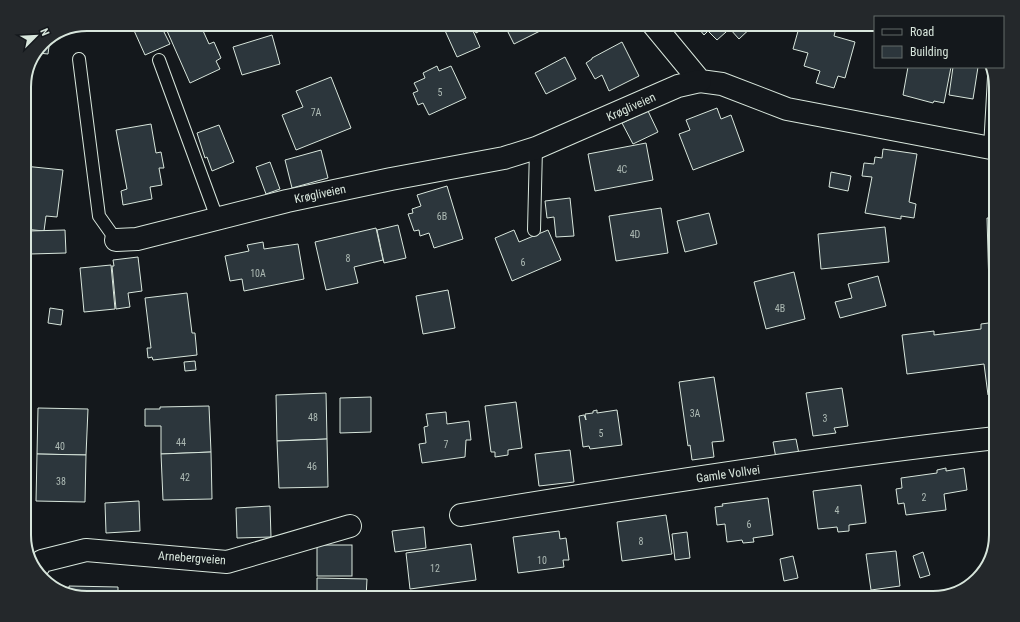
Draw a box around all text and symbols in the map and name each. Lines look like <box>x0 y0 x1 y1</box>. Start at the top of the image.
north arrow <box>16 16 56 56</box>
legend <box>874 16 1004 68</box>
text: Road <box>910 25 934 39</box>
text: N <box>37 26 52 38</box>
text: Building <box>910 45 948 59</box>
house number: 5 <box>438 87 443 98</box>
street label: Krøgliveien <box>604 90 658 124</box>
house number: 7A <box>311 107 322 118</box>
house number: 4C <box>617 164 628 175</box>
street label: Krøgliveien <box>293 182 347 206</box>
house number: 6B <box>437 211 447 222</box>
house number: 4D <box>630 229 641 240</box>
house number: 8 <box>346 253 351 264</box>
house number: 6 <box>521 257 526 268</box>
house number: 10A <box>250 268 266 279</box>
house number: 4B <box>775 303 785 314</box>
house number: 3A <box>690 408 701 419</box>
house number: 48 <box>308 412 318 423</box>
house number: 3 <box>823 413 828 424</box>
house number: 5 <box>599 428 604 439</box>
house number: 44 <box>176 437 186 448</box>
house number: 7 <box>444 439 449 450</box>
house number: 40 <box>55 441 65 452</box>
house number: 46 <box>307 461 317 472</box>
street label: Gamle Vollvei <box>695 463 761 485</box>
house number: 42 <box>180 472 190 483</box>
house number: 38 <box>56 476 66 487</box>
house number: 2 <box>922 492 927 503</box>
house number: 4 <box>835 505 840 516</box>
house number: 6 <box>747 519 752 530</box>
house number: 8 <box>639 536 644 547</box>
street label: Arnebergveien <box>158 549 227 567</box>
house number: 10 <box>537 555 547 566</box>
house number: 12 <box>430 563 440 574</box>

